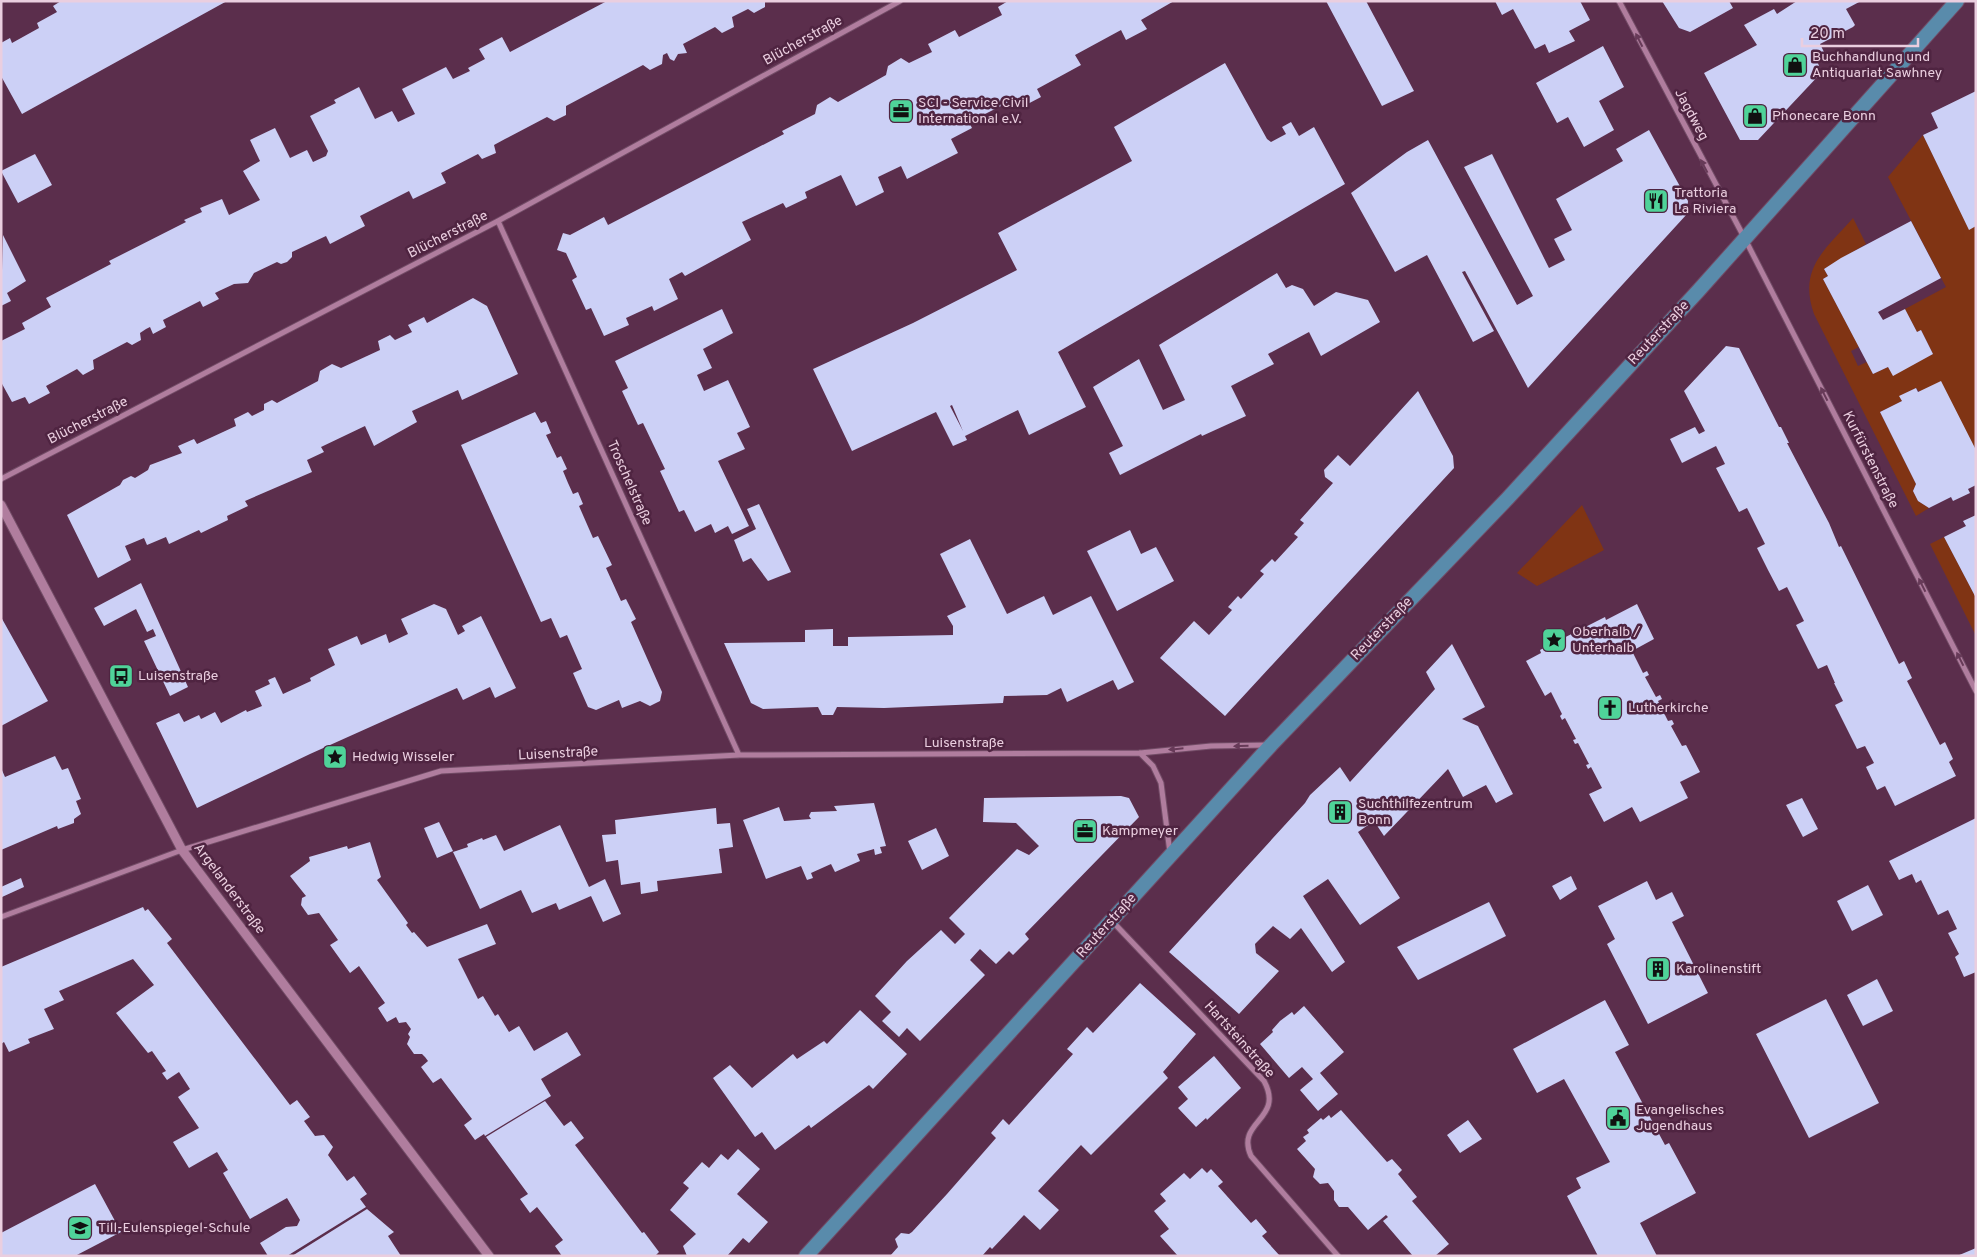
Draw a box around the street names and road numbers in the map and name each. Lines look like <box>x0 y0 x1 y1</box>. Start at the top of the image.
street label: Blücherstraße <box>760 12 846 70</box>
street label: Jagdweg <box>1670 86 1712 144</box>
street label: Blücherstraße <box>405 208 491 262</box>
street label: Reuterstraße <box>1625 297 1693 369</box>
street label: Blücherstraße <box>45 394 131 448</box>
street label: Kurfürstenstraße <box>1838 409 1902 511</box>
street label: Troschelstraße <box>603 438 655 528</box>
street label: Reuterstraße <box>1348 594 1416 664</box>
street label: Luisenstraße <box>924 735 1004 752</box>
street label: Luisenstraße <box>518 743 598 765</box>
street label: Argelanderstraße <box>189 840 269 938</box>
street label: Reuterstraße <box>1073 890 1141 962</box>
street label: Hartsteinstraße <box>1200 998 1278 1082</box>

